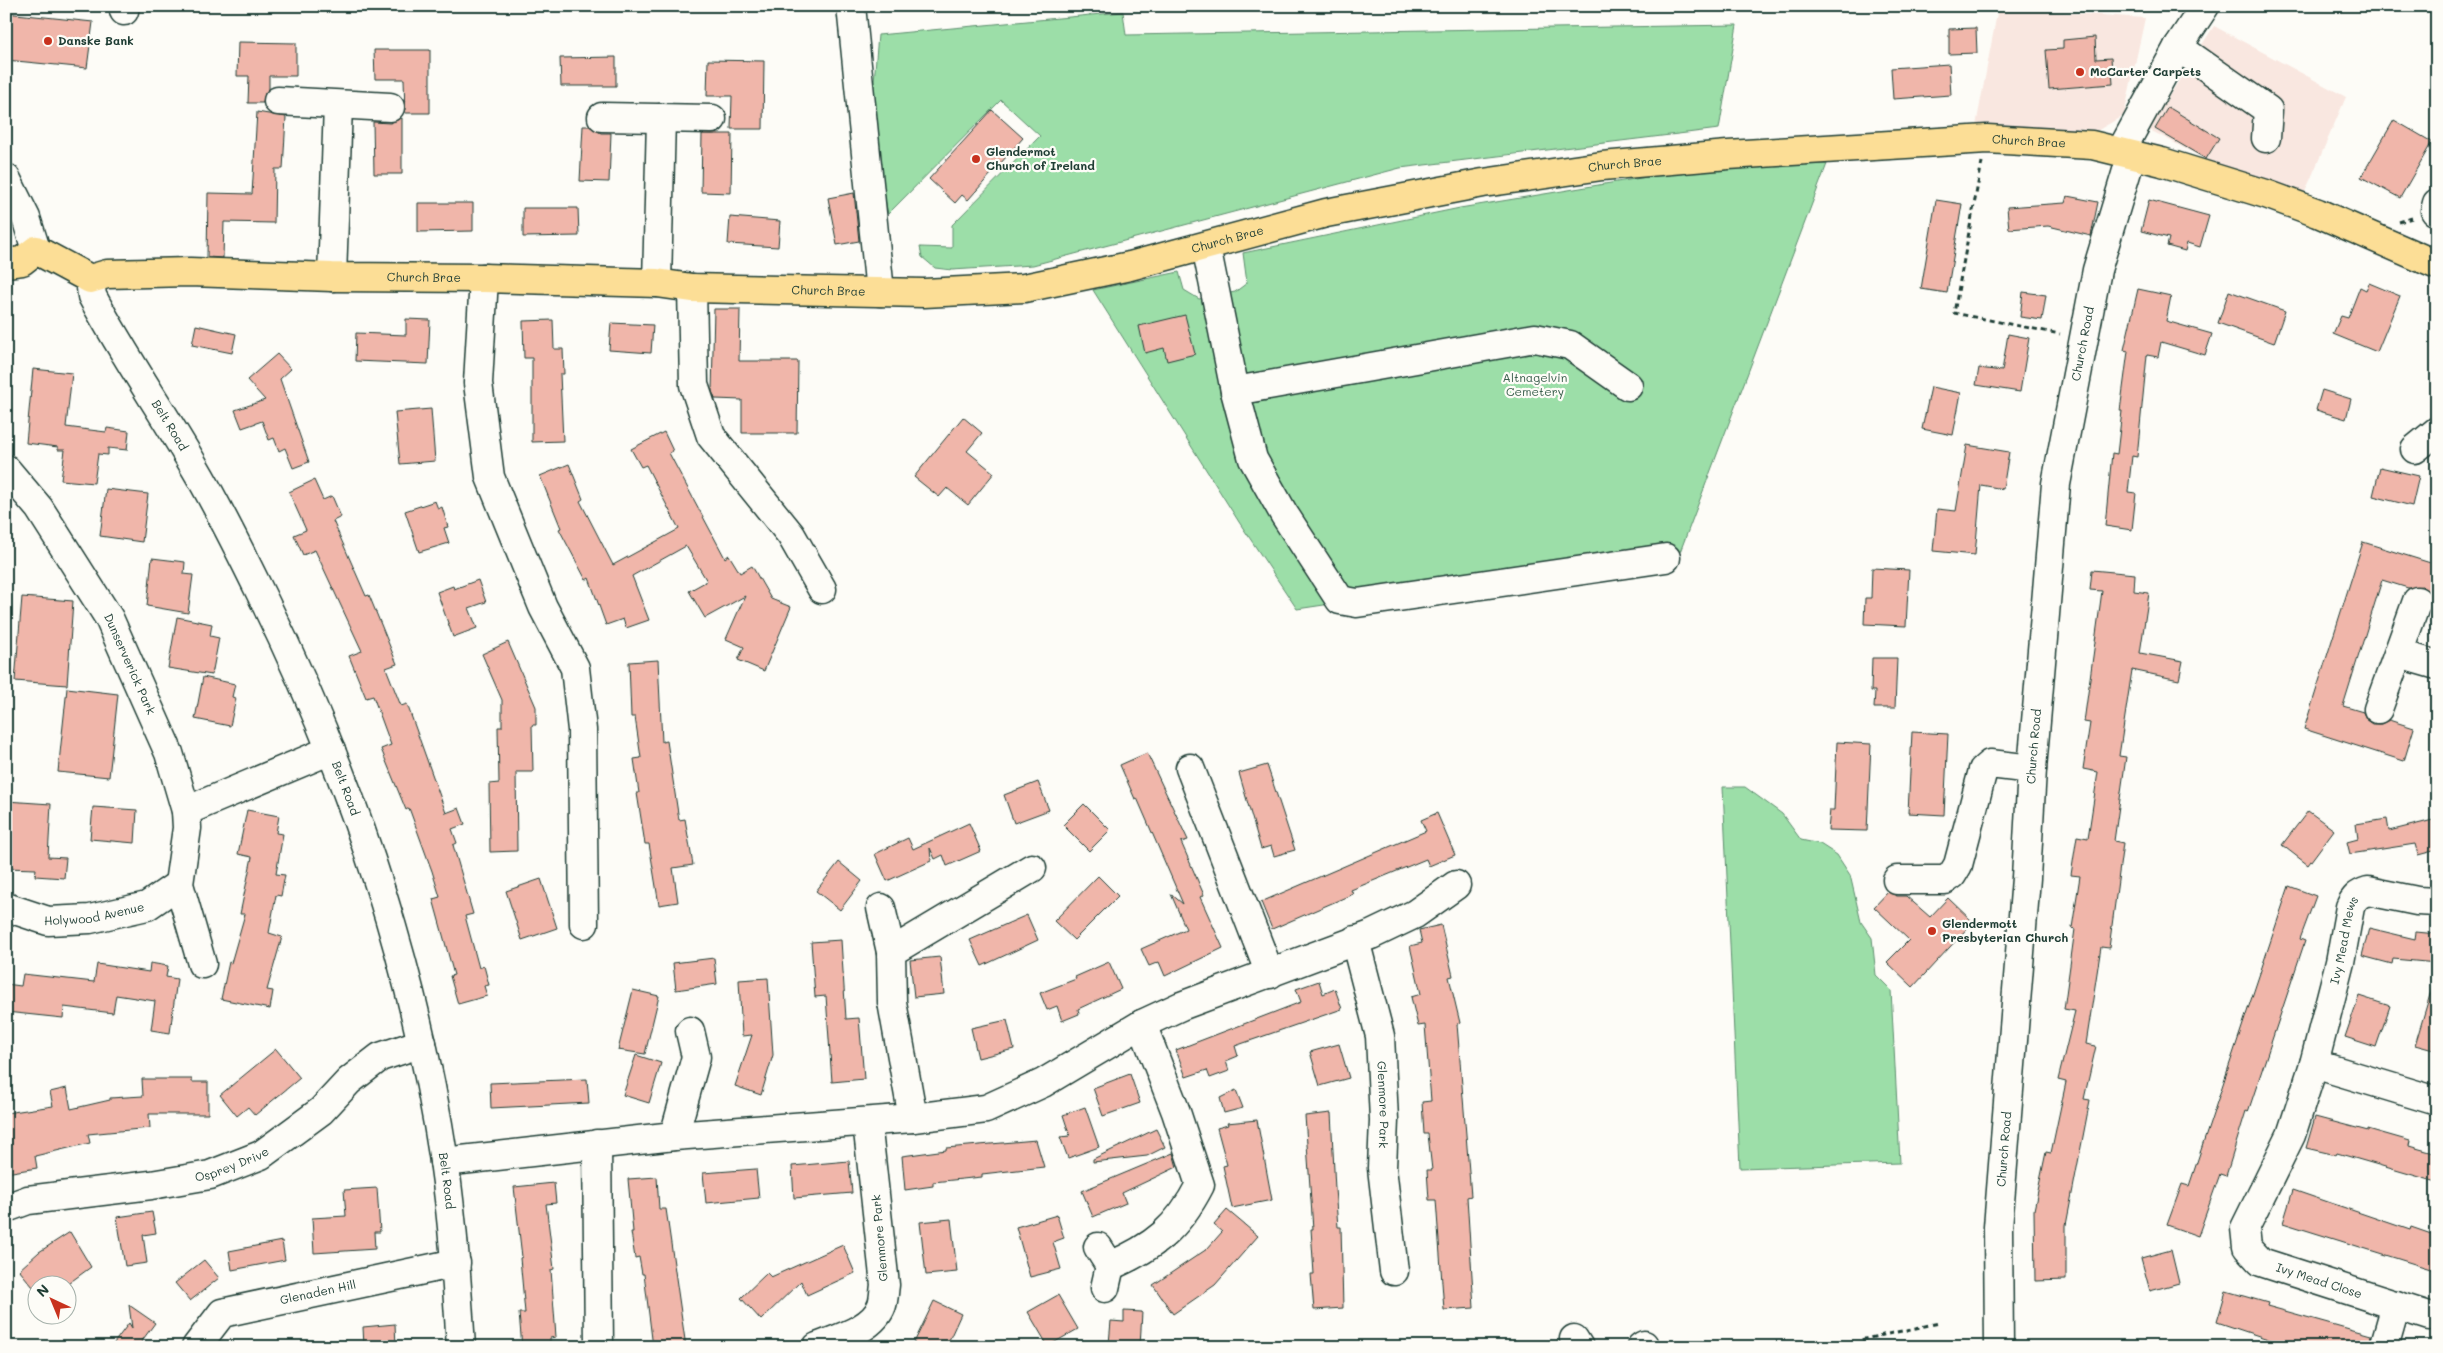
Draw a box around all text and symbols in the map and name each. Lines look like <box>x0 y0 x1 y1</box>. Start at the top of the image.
place label: Danske Bank <box>58 32 134 48</box>
marker: Danske Bank <box>42 35 54 47</box>
place label: McCarter Carpets <box>2090 63 2201 79</box>
marker: McCarter Carpets <box>2074 66 2086 78</box>
street label: Church Brae <box>1992 130 2066 150</box>
place label: Glendermot Church of Ireland <box>986 143 1095 173</box>
street label: Church Brae <box>1587 152 1662 175</box>
marker: Glendermot Church of Ireland <box>970 153 982 165</box>
street label: Church Brae <box>1189 221 1265 256</box>
street label: Church Brae <box>387 268 461 285</box>
street label: Church Brae <box>791 281 866 299</box>
street label: Church Road <box>2067 305 2097 382</box>
park label: Altnagelvin Cemetery <box>1503 369 1567 399</box>
street label: Belt Road <box>149 396 192 454</box>
street label: Dunserverick Park <box>101 611 160 717</box>
street label: Church Road <box>2022 708 2044 784</box>
street label: Belt Road <box>329 759 364 818</box>
street label: Ivy Mead Mews <box>2326 892 2362 986</box>
street label: Holywood Avenue <box>44 898 146 928</box>
place label: Glendermott Presbyterian Church <box>1942 915 2068 945</box>
marker: Glendermott Presbyterian Church <box>1926 925 1938 937</box>
street label: Glenmore Park <box>1374 1061 1393 1149</box>
street label: Church Road <box>1992 1110 2014 1187</box>
street label: Osprey Drive <box>193 1143 272 1184</box>
street label: Belt Road <box>436 1151 459 1210</box>
street label: Glenmore Park <box>867 1194 891 1282</box>
street label: Ivy Mead Close <box>2274 1259 2364 1302</box>
north arrow <box>28 1276 78 1326</box>
street label: Glenaden Hill <box>278 1276 357 1307</box>
text: N <box>32 1280 53 1301</box>

